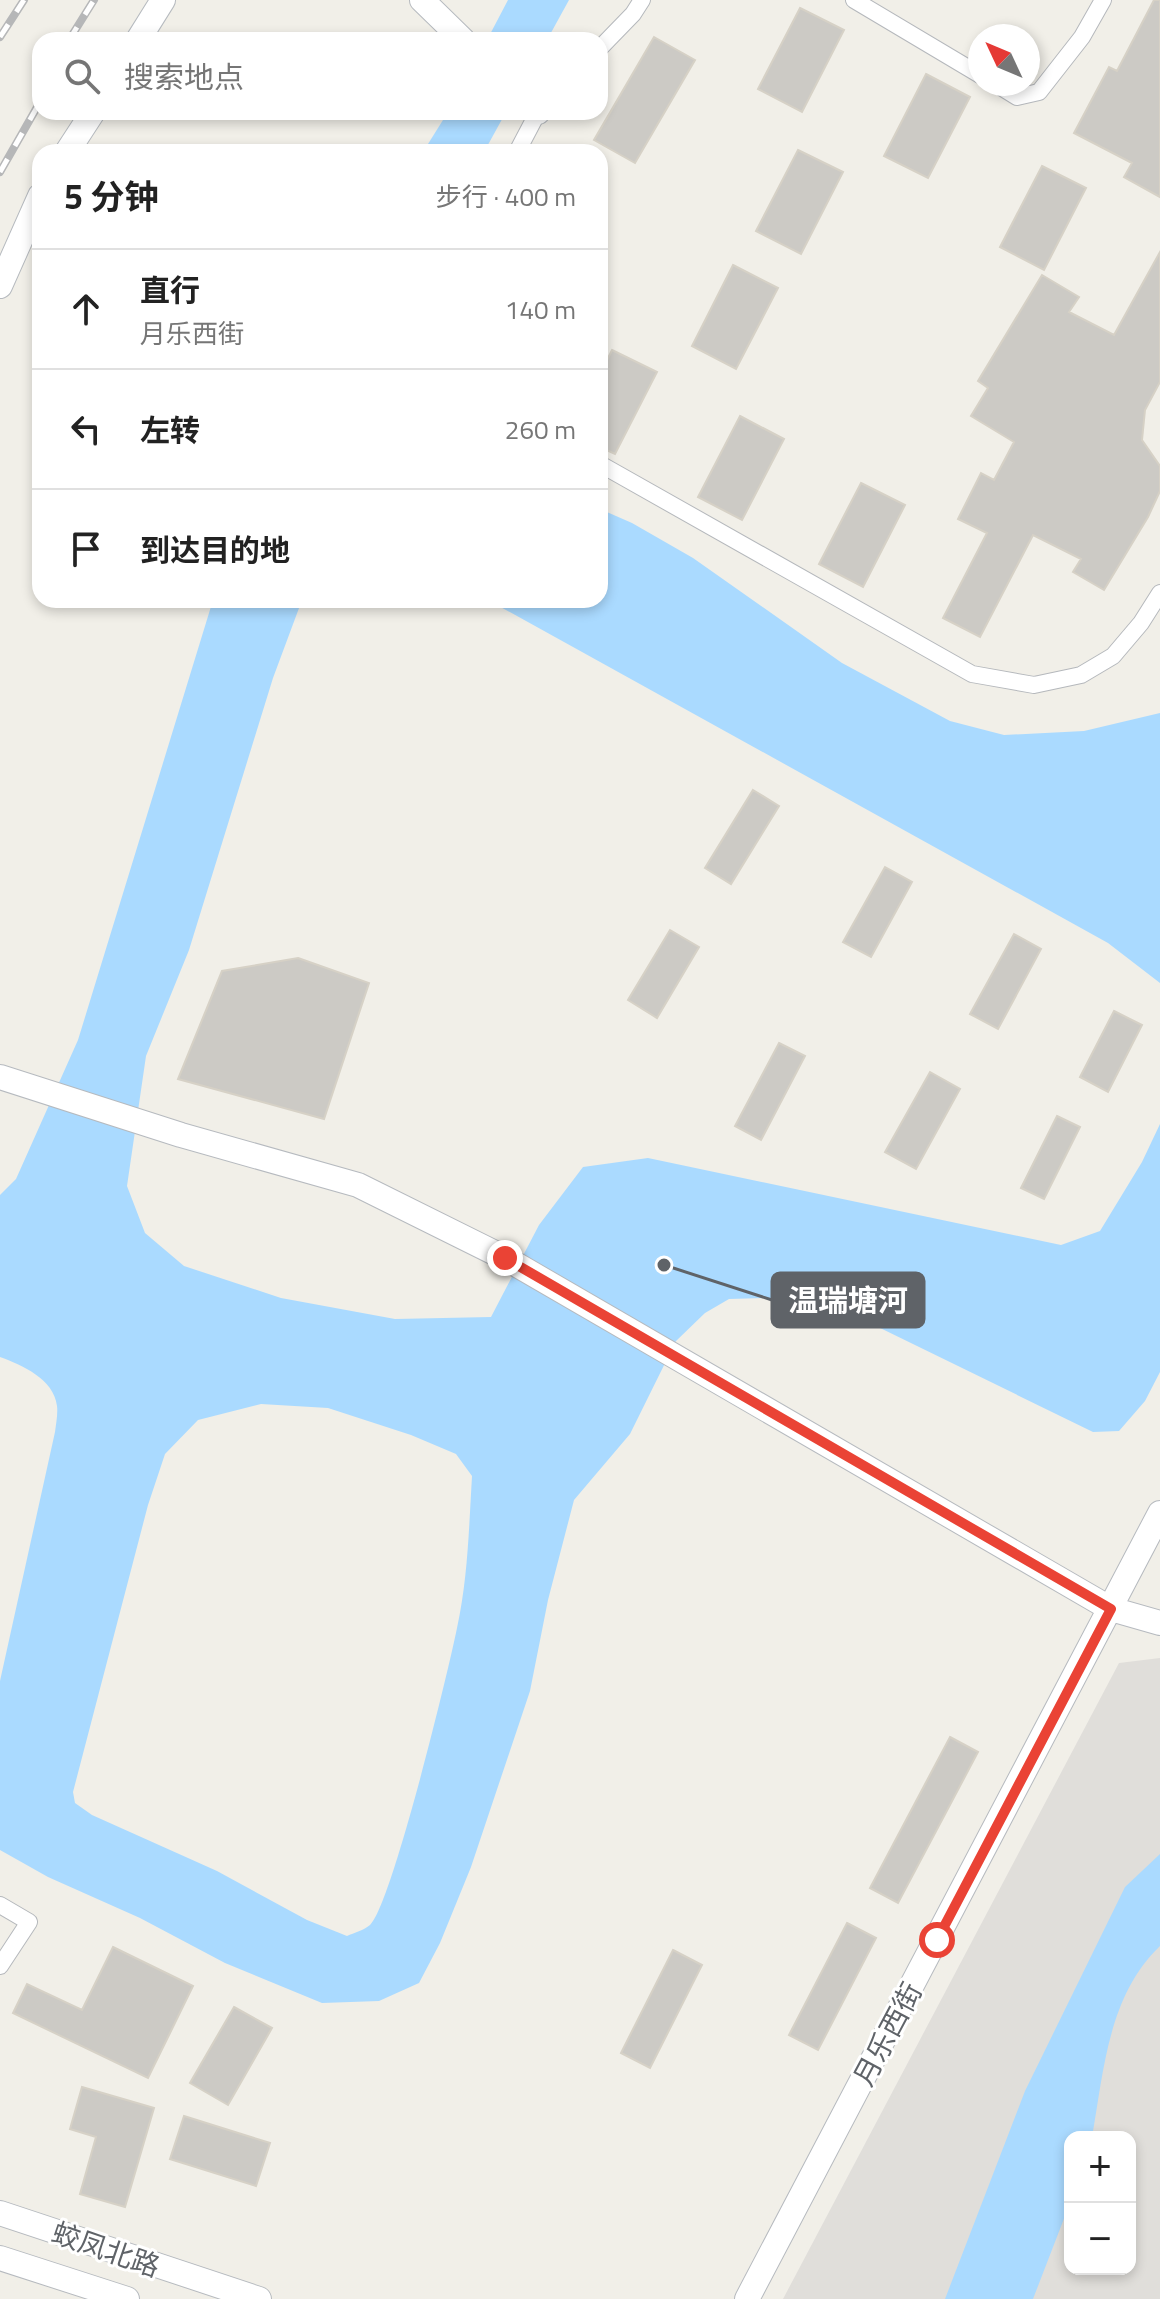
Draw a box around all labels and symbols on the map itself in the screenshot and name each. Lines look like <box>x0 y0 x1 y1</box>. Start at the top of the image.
north arrow <box>968 24 1040 96</box>
route end <box>487 1240 523 1276</box>
callout: 温瑞塘河 <box>772 1273 924 1327</box>
text: 温瑞塘河 <box>788 1277 908 1323</box>
route start <box>919 1922 955 1958</box>
street label: 月乐西街 <box>842 1974 932 2094</box>
street label: 蛟凤北路 <box>46 2210 166 2288</box>

